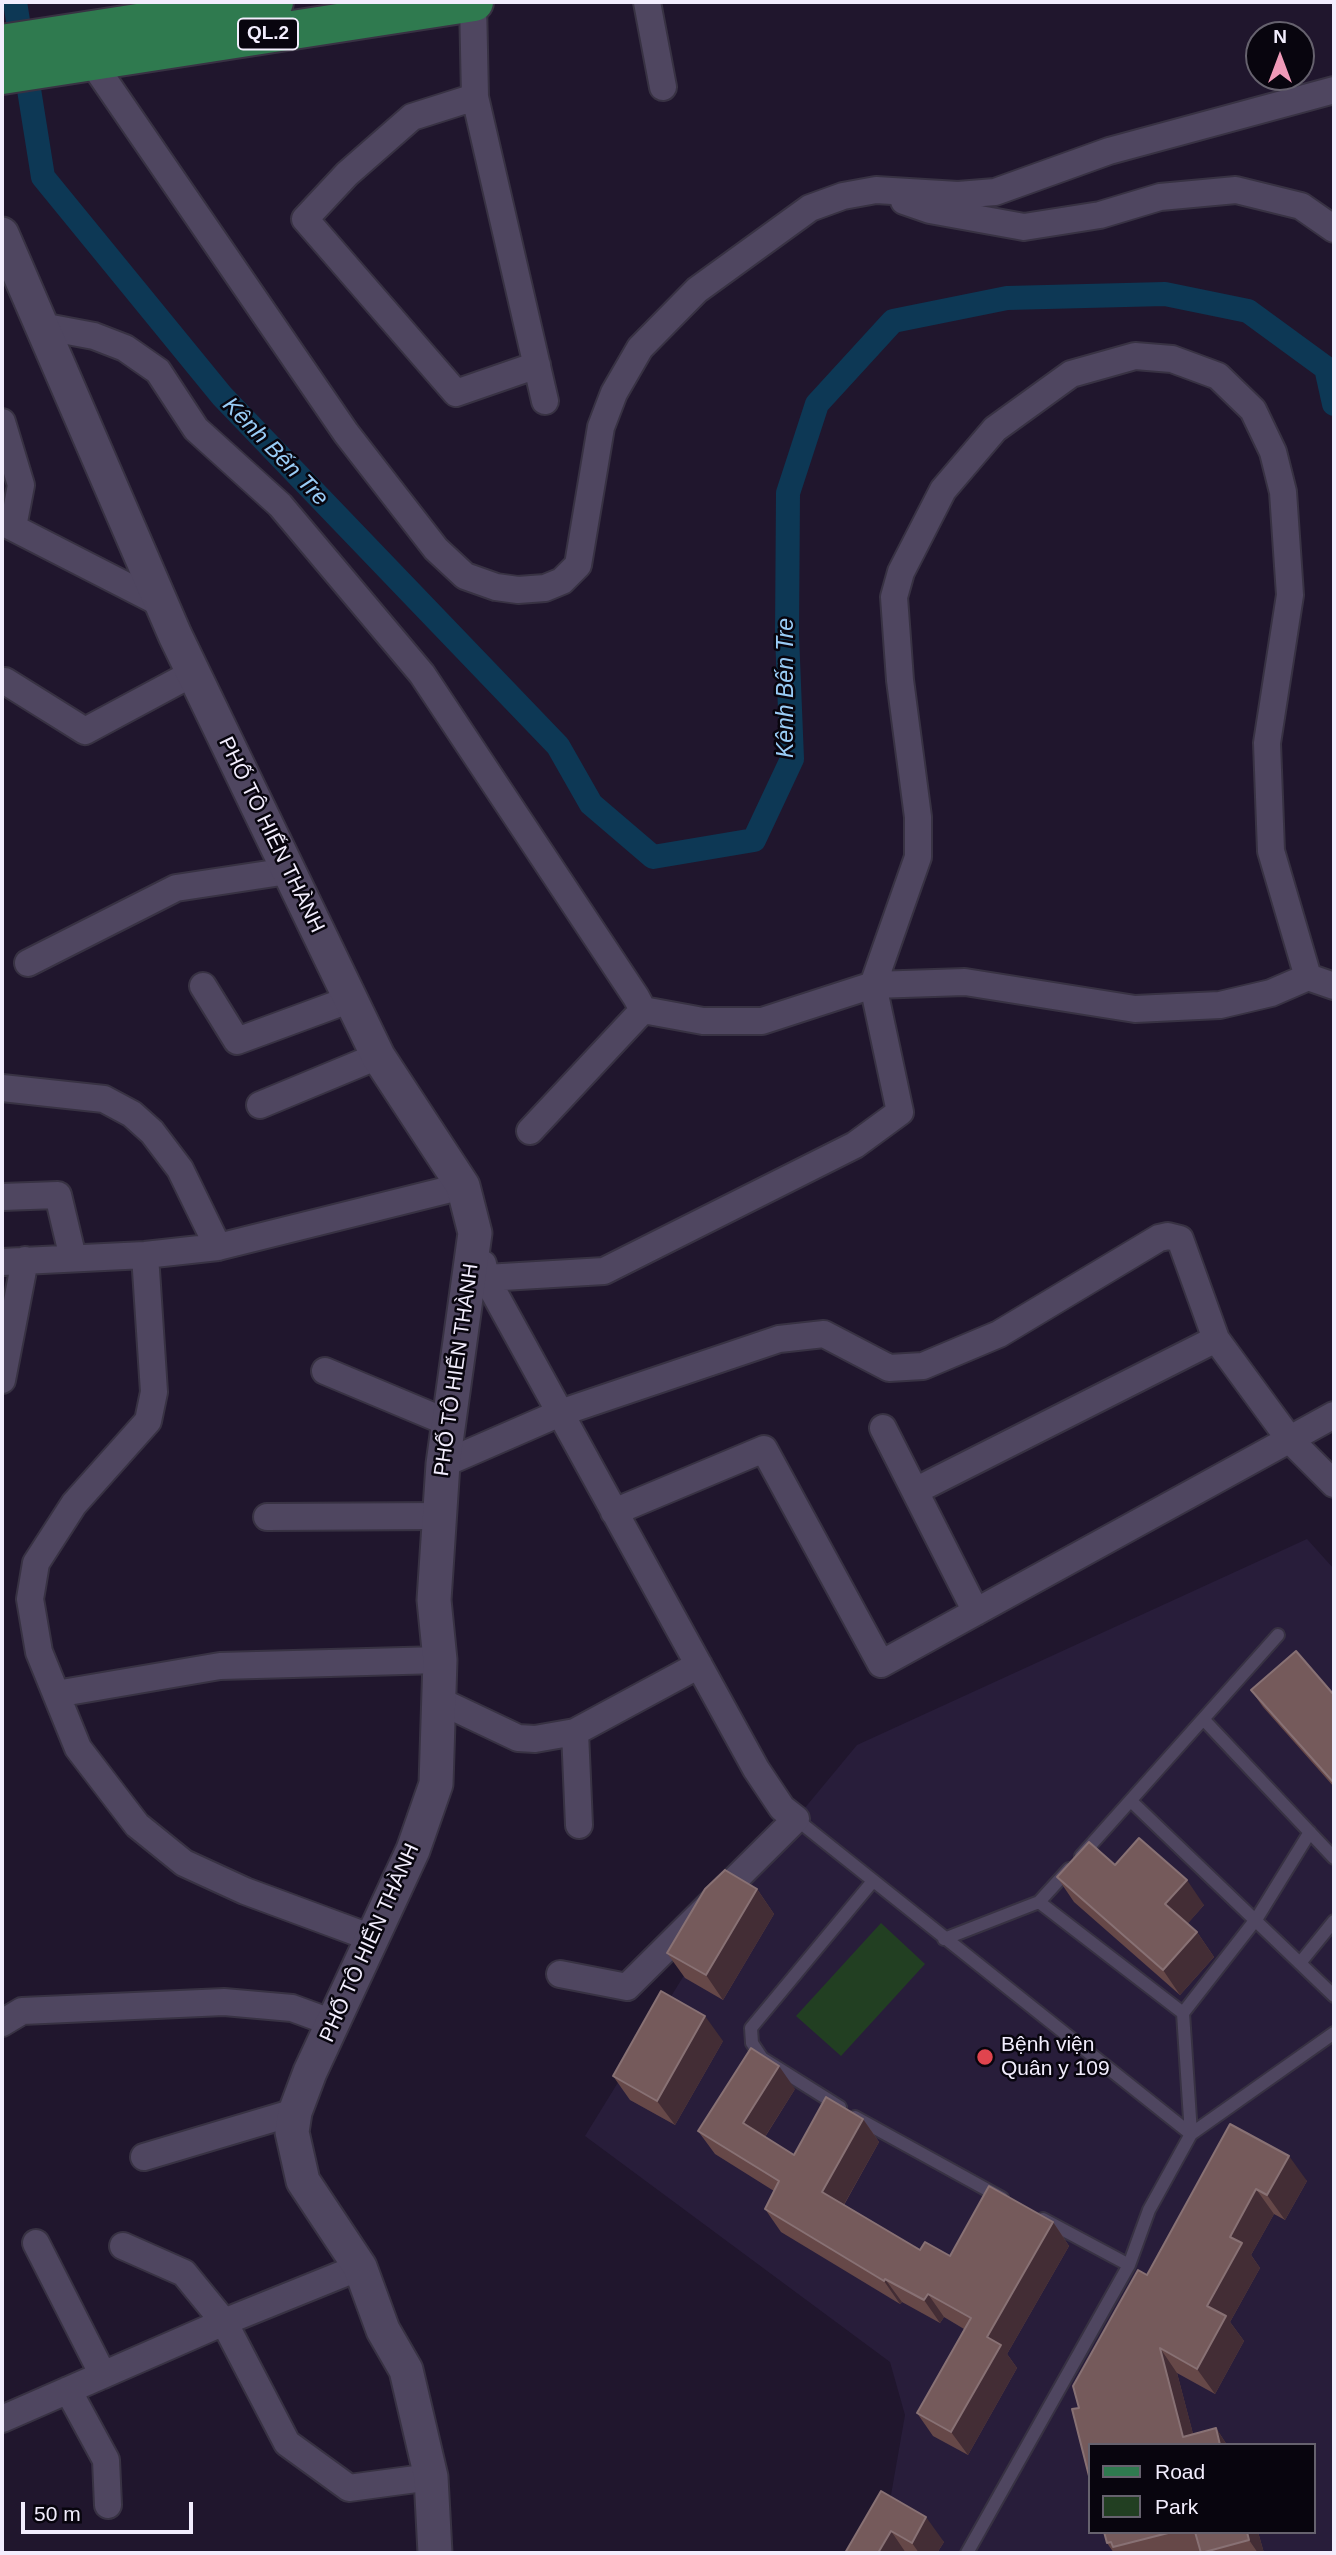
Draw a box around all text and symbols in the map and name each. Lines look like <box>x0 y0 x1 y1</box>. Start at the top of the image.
road number: QL.2 <box>238 18 298 50</box>
north arrow <box>1245 21 1315 91</box>
text: N <box>1273 26 1287 47</box>
water label: Kênh Bến Tre <box>216 392 334 512</box>
water label: Kênh Bến Tre <box>773 618 801 758</box>
street label: PHỐ TÔ HIẾN THÀNH <box>213 733 329 937</box>
street label: PHỐ TÔ HIẾN THÀNH <box>430 1262 484 1478</box>
street label: PHỐ TÔ HIẾN THÀNH <box>315 1840 425 2046</box>
place label: Bệnh viện Quân y 109 <box>1001 2032 1110 2082</box>
marker: Bệnh viện Quân y 109 <box>975 2047 995 2067</box>
legend <box>1088 2443 1315 2534</box>
text: Road <box>1155 2460 1205 2483</box>
scale bar <box>24 2488 196 2532</box>
text: Park <box>1155 2495 1198 2518</box>
text: 50 m <box>34 2502 81 2525</box>

